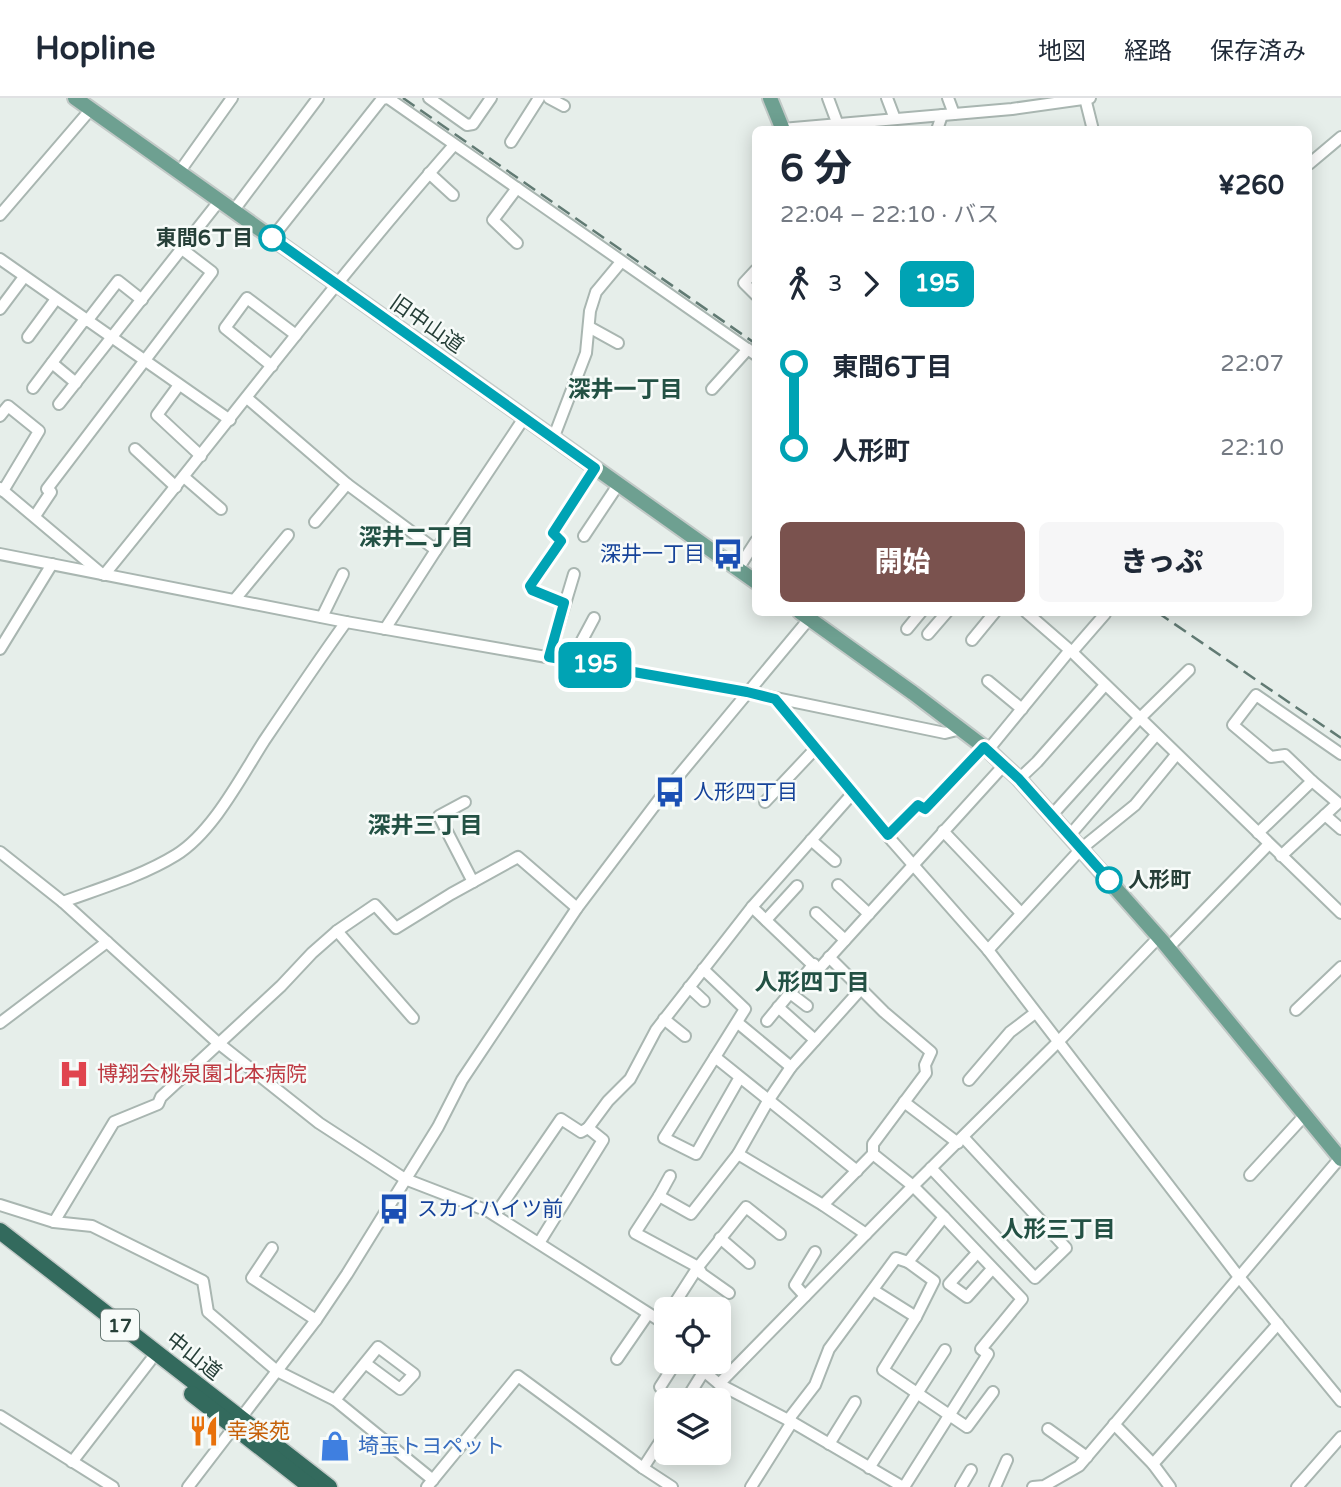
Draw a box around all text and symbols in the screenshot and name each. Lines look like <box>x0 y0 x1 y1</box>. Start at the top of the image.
text: Hopline <box>35 29 156 68</box>
text: 地図 <box>1038 37 1086 66</box>
text: 経路 <box>1124 37 1172 66</box>
text: 保存済み <box>1210 37 1306 66</box>
text: 6 分 <box>780 146 852 192</box>
text: ¥260 <box>1218 170 1284 201</box>
text: 22:04 – 22:10 · バス <box>780 201 999 229</box>
marker: 東間6丁目 <box>259 225 285 251</box>
place label: 東間6丁目 <box>156 226 253 251</box>
icon: walk <box>780 265 818 303</box>
icon: forward <box>852 265 890 303</box>
text: 195 <box>914 269 960 298</box>
text: 3 <box>828 270 842 298</box>
street label: 旧中山道 <box>385 290 468 359</box>
text: 22:07 <box>1220 350 1284 378</box>
text: 東間6丁目 <box>832 352 952 383</box>
district label: 深井一丁目 <box>568 376 683 404</box>
text: 22:10 <box>1220 434 1284 462</box>
text: 人形町 <box>832 436 910 467</box>
button: 開始 <box>780 522 1025 602</box>
button: きっぷ <box>1039 522 1284 602</box>
district label: 深井二丁目 <box>359 524 474 552</box>
bus stop icon: 深井一丁目 <box>711 537 745 571</box>
place label: 深井一丁目 <box>600 542 705 567</box>
line badge: 195 <box>555 642 635 688</box>
text: 195 <box>572 650 618 679</box>
bus stop icon: 人形四丁目 <box>653 775 687 809</box>
place label: 人形四丁目 <box>693 780 798 805</box>
district label: 深井三丁目 <box>368 812 483 840</box>
marker: 人形町 <box>1096 867 1122 893</box>
place label: 人形町 <box>1128 868 1191 893</box>
district label: 人形四丁目 <box>755 969 870 997</box>
hospital icon: 博翔会桃泉園北本病院 <box>57 1057 91 1091</box>
place label: 博翔会桃泉園北本病院 <box>97 1062 307 1087</box>
bus stop icon: スカイハイツ前 <box>377 1192 411 1226</box>
place label: スカイハイツ前 <box>417 1197 563 1222</box>
district label: 人形三丁目 <box>1001 1216 1116 1244</box>
map controls <box>654 1297 731 1465</box>
button: locate <box>654 1297 731 1374</box>
road number: 17 <box>101 1310 139 1340</box>
street label: 中山道 <box>161 1327 226 1386</box>
button: layers <box>654 1388 731 1465</box>
restaurant icon: 幸楽苑 <box>187 1414 221 1448</box>
place label: 幸楽苑 <box>227 1419 290 1444</box>
shop icon: 埼玉トヨペット <box>318 1429 352 1463</box>
place label: 埼玉トヨペット <box>358 1434 505 1459</box>

